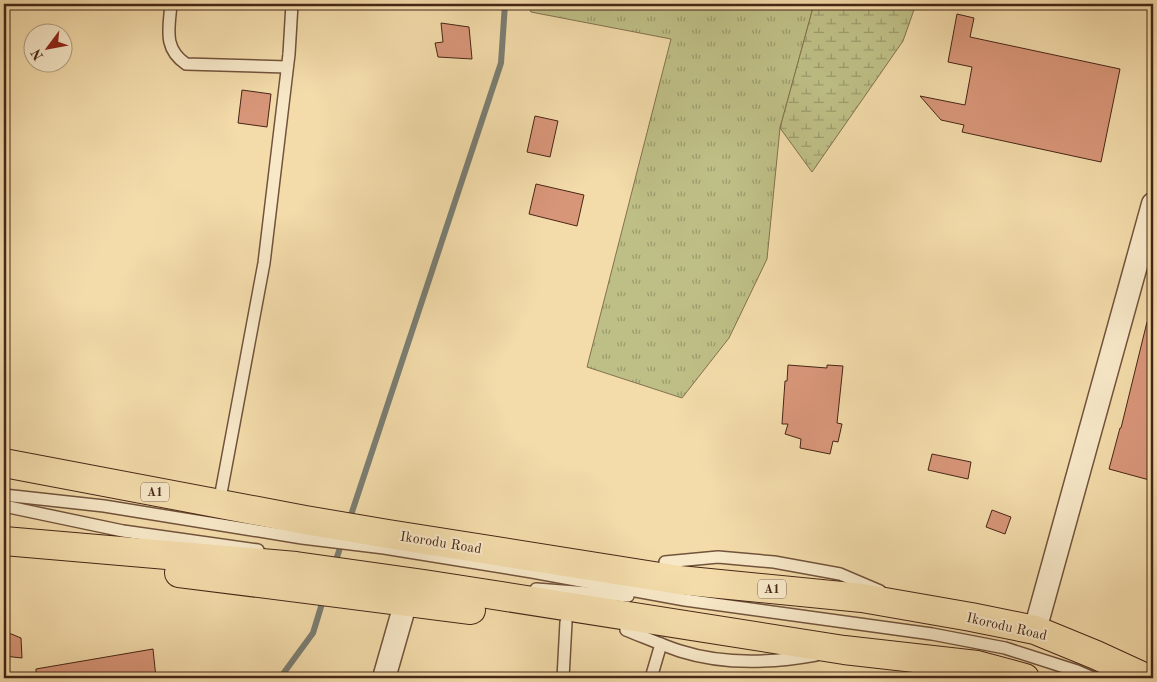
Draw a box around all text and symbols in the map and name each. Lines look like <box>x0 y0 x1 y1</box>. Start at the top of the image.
north arrow <box>22 22 72 72</box>
text: N <box>29 46 47 63</box>
road number: A1 <box>141 482 169 502</box>
street label: Ikorodu Road <box>399 530 483 556</box>
road number: A1 <box>758 580 786 598</box>
street label: Ikorodu Road <box>965 611 1048 643</box>

